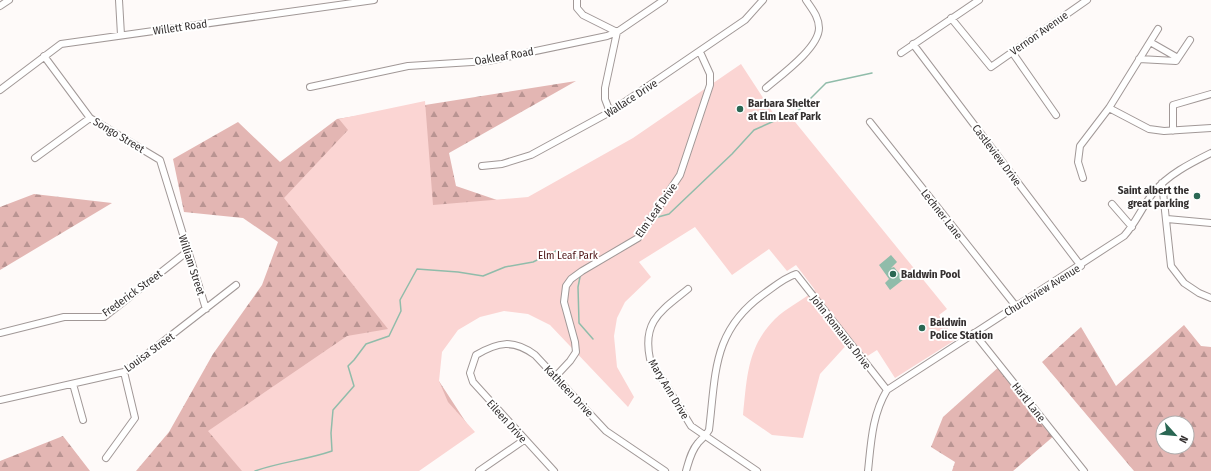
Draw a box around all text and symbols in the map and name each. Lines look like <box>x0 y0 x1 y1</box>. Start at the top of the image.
street label: Vernon Avenue <box>1008 9 1071 58</box>
street label: Willett Road <box>152 17 208 38</box>
street label: Oakleaf Road <box>474 45 535 68</box>
street label: Wallace Drive <box>603 77 660 120</box>
place label: Barbara Shelter at Elm Leaf Park <box>748 97 821 123</box>
marker: Barbara Shelter at Elm Leaf Park <box>735 104 745 114</box>
street label: Songo Street <box>91 115 147 156</box>
street label: Castleview Drive <box>969 122 1024 189</box>
street label: Elm Leaf Drive <box>633 180 680 240</box>
place label: Saint albert the great parking <box>1118 184 1190 210</box>
street label: Lechner Lane <box>918 187 965 242</box>
marker: Saint albert the great parking <box>1192 191 1202 201</box>
street label: William Street <box>176 233 208 298</box>
park label: Elm Leaf Park <box>538 249 599 262</box>
street label: Churchview Avenue <box>1002 262 1083 319</box>
street label: Frederick Street <box>100 267 165 319</box>
place label: Baldwin Pool <box>901 268 961 281</box>
marker: Baldwin Pool <box>888 269 898 279</box>
street label: John Romanus Drive <box>808 293 874 372</box>
place label: Baldwin Police Station <box>930 316 993 342</box>
marker: Baldwin Police Station <box>917 323 927 333</box>
street label: Louisa Street <box>122 330 177 375</box>
street label: Mary Ann Drive <box>646 357 692 422</box>
street label: Kathleen Drive <box>541 363 596 420</box>
street label: Hartl Lane <box>1009 380 1048 425</box>
street label: Eileen Drive <box>484 397 529 445</box>
north arrow <box>1155 415 1195 455</box>
text: N <box>1176 433 1191 445</box>

